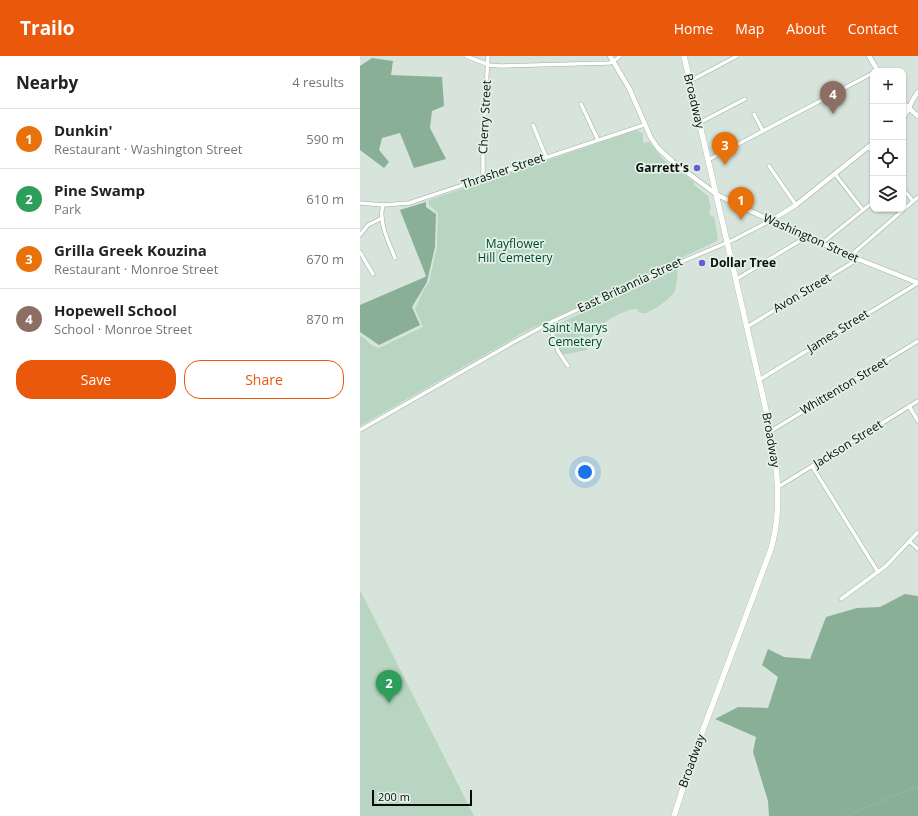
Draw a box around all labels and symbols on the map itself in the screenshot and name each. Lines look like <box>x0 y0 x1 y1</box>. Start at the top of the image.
street label: Broadway <box>680 72 709 131</box>
street label: Cherry Street <box>474 80 495 154</box>
pin: 4 <box>820 81 846 114</box>
pin: 3 <box>712 132 738 165</box>
street label: Thrasher Street <box>459 148 547 193</box>
place label: Garrett's <box>635 159 689 176</box>
marker: Garrett's <box>692 163 702 173</box>
pin: 1 <box>728 187 754 220</box>
street label: Washington Street <box>761 209 862 266</box>
park label: Mayflower Hill Cemetery <box>477 235 554 266</box>
street label: East Britannia Street <box>574 253 685 316</box>
place label: Dollar Tree <box>710 254 776 271</box>
marker: Dollar Tree <box>697 258 707 268</box>
street label: Avon Street <box>770 269 834 317</box>
street label: James Street <box>803 305 872 357</box>
park label: Saint Marys Cemetery <box>542 319 608 350</box>
street label: Whittenton Street <box>797 353 891 419</box>
street label: Broadway <box>758 411 785 470</box>
street label: Jackson Street <box>809 415 886 472</box>
your location <box>575 462 595 482</box>
pin: 2 <box>376 670 402 703</box>
street label: Broadway <box>674 731 709 790</box>
scale bar <box>372 788 472 807</box>

